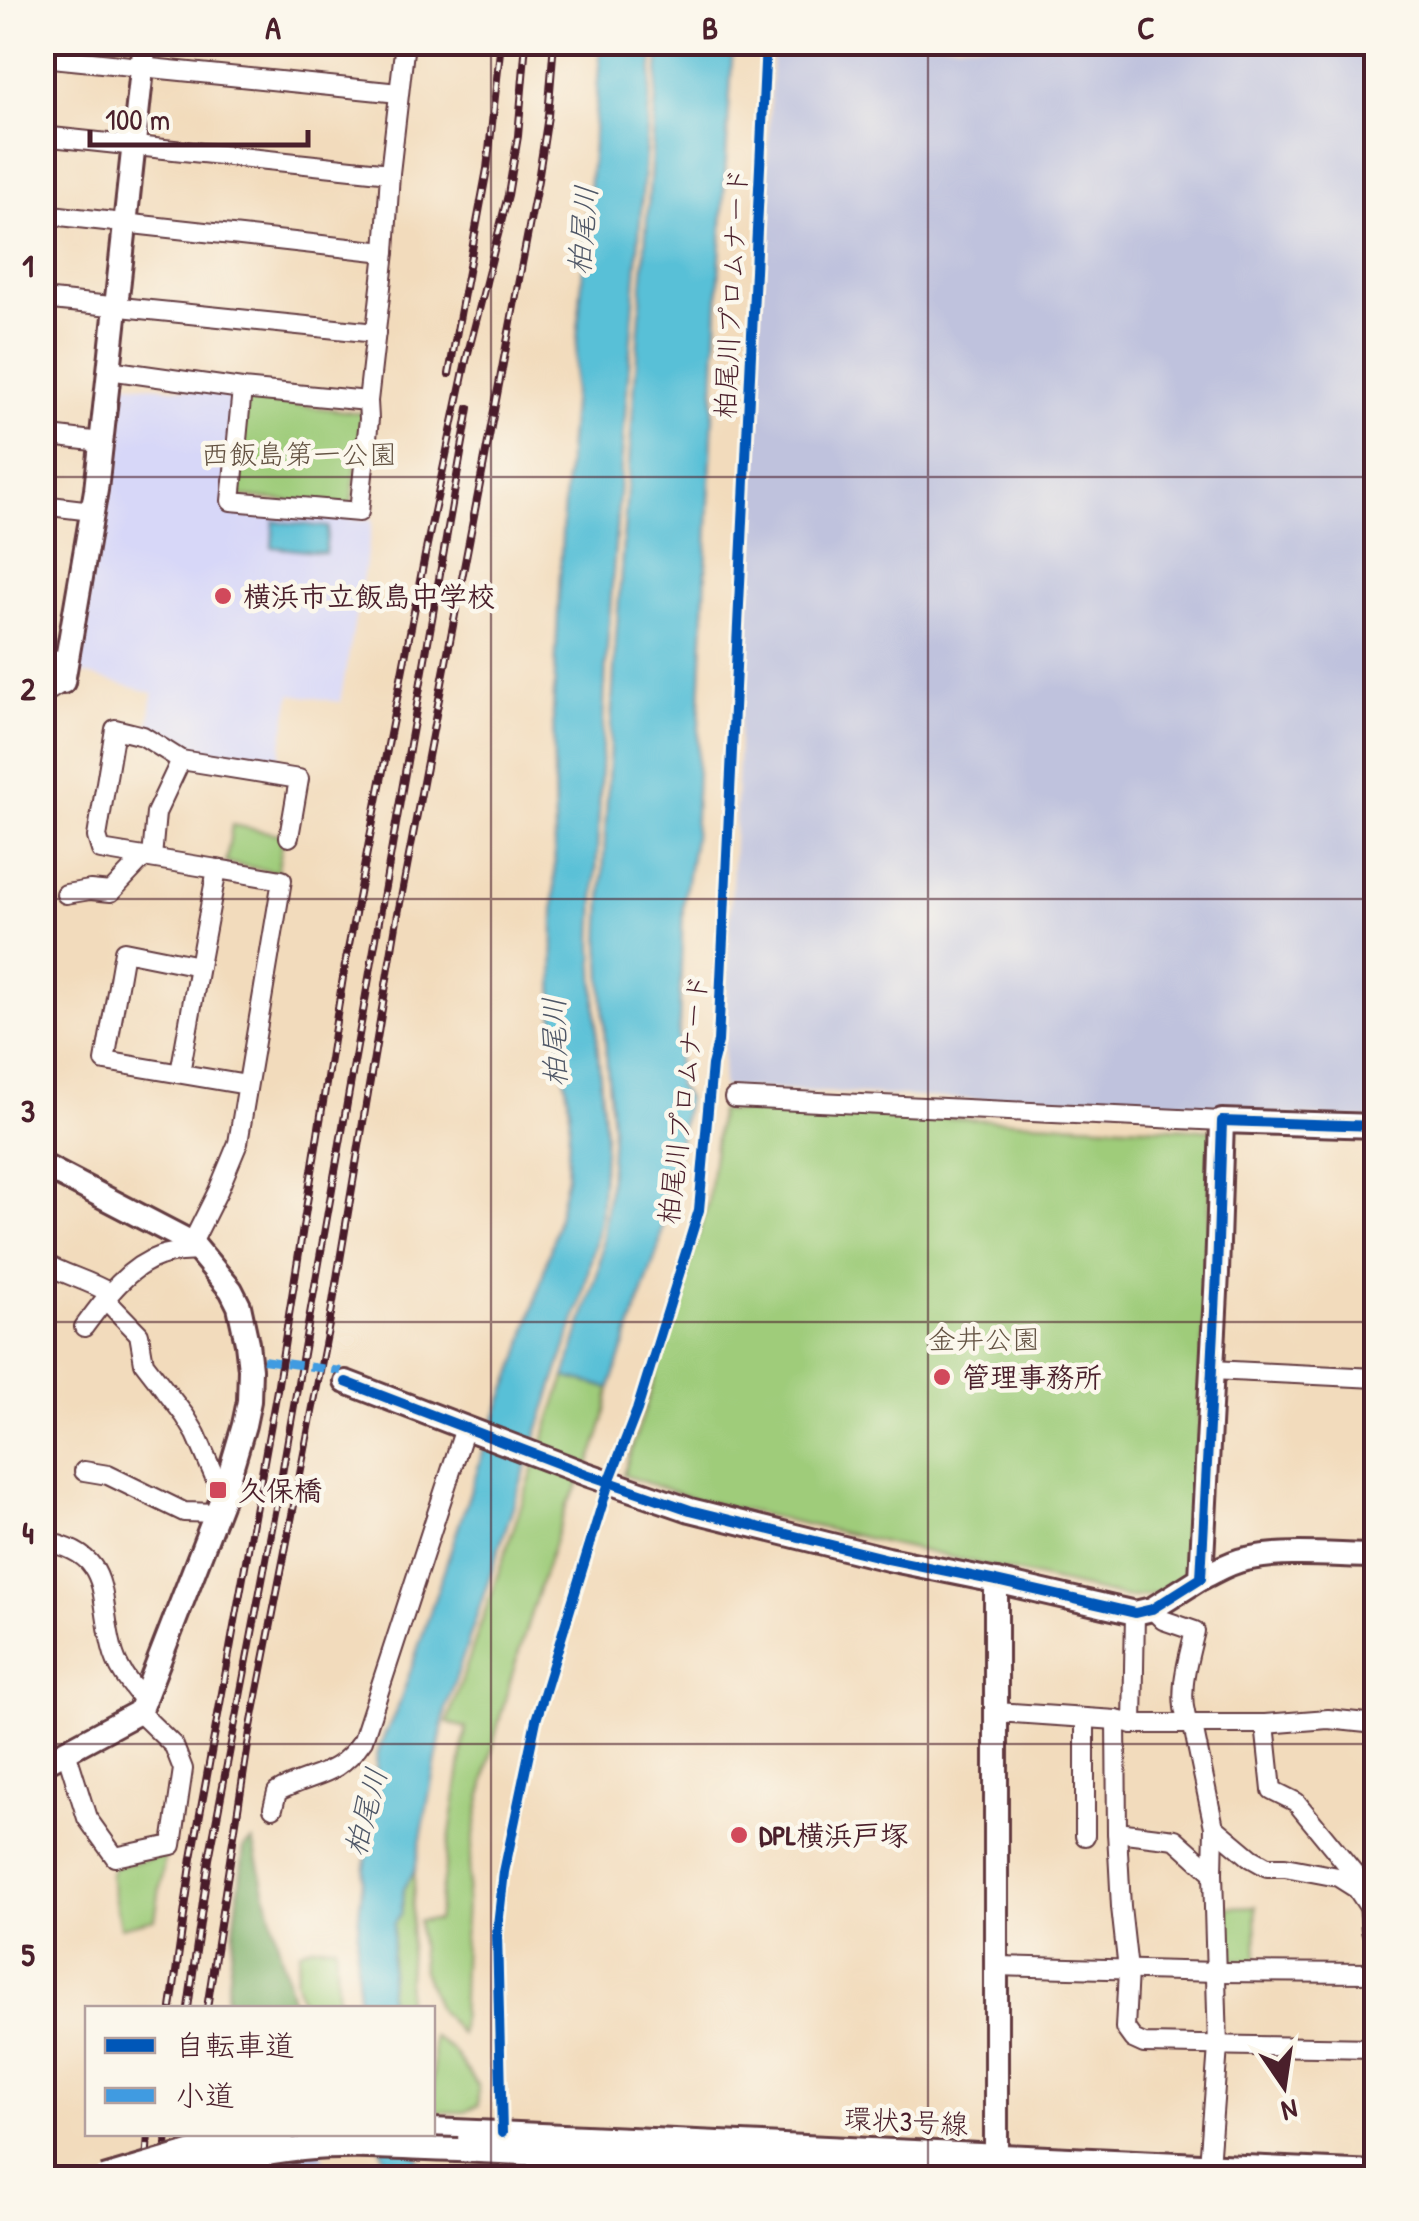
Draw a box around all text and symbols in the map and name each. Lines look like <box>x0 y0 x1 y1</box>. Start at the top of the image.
text: A <box>265 6 281 49</box>
text: B <box>702 6 718 49</box>
text: C <box>1137 6 1155 49</box>
scale bar <box>90 85 308 147</box>
text: 100 m <box>105 99 170 139</box>
street label: 柏尾川プロムナード <box>705 166 757 420</box>
water label: 柏尾川 <box>558 183 606 276</box>
text: 1 <box>22 244 34 287</box>
park label: 西飯島第一公園 <box>201 435 397 473</box>
place label: 横浜市立飯島中学校 <box>243 577 495 615</box>
marker: 横浜市立飯島中学校 <box>212 585 234 607</box>
text: 2 <box>21 667 37 710</box>
street label: 柏尾川プロムナード <box>649 972 717 1226</box>
water label: 柏尾川 <box>533 997 575 1087</box>
text: 3 <box>21 1089 35 1132</box>
park label: 金井公園 <box>928 1320 1040 1358</box>
place label: 管理事務所 <box>962 1358 1102 1396</box>
marker: 管理事務所 <box>931 1366 953 1388</box>
place label: 久保橋 <box>238 1471 322 1509</box>
marker: 久保橋 <box>207 1479 229 1501</box>
text: 4 <box>22 1511 34 1554</box>
water label: 柏尾川 <box>334 1763 396 1860</box>
place label: DPL横浜戸塚 <box>759 1816 908 1854</box>
marker: DPL横浜戸塚 <box>728 1824 750 1846</box>
text: 5 <box>21 1933 35 1976</box>
legend <box>85 2006 435 2136</box>
text: 自転車道 <box>175 2025 295 2065</box>
north arrow <box>1234 2036 1334 2136</box>
text: 小道 <box>175 2075 235 2115</box>
text: N <box>1278 2090 1301 2131</box>
street label: 環状3号線 <box>843 2099 969 2143</box>

